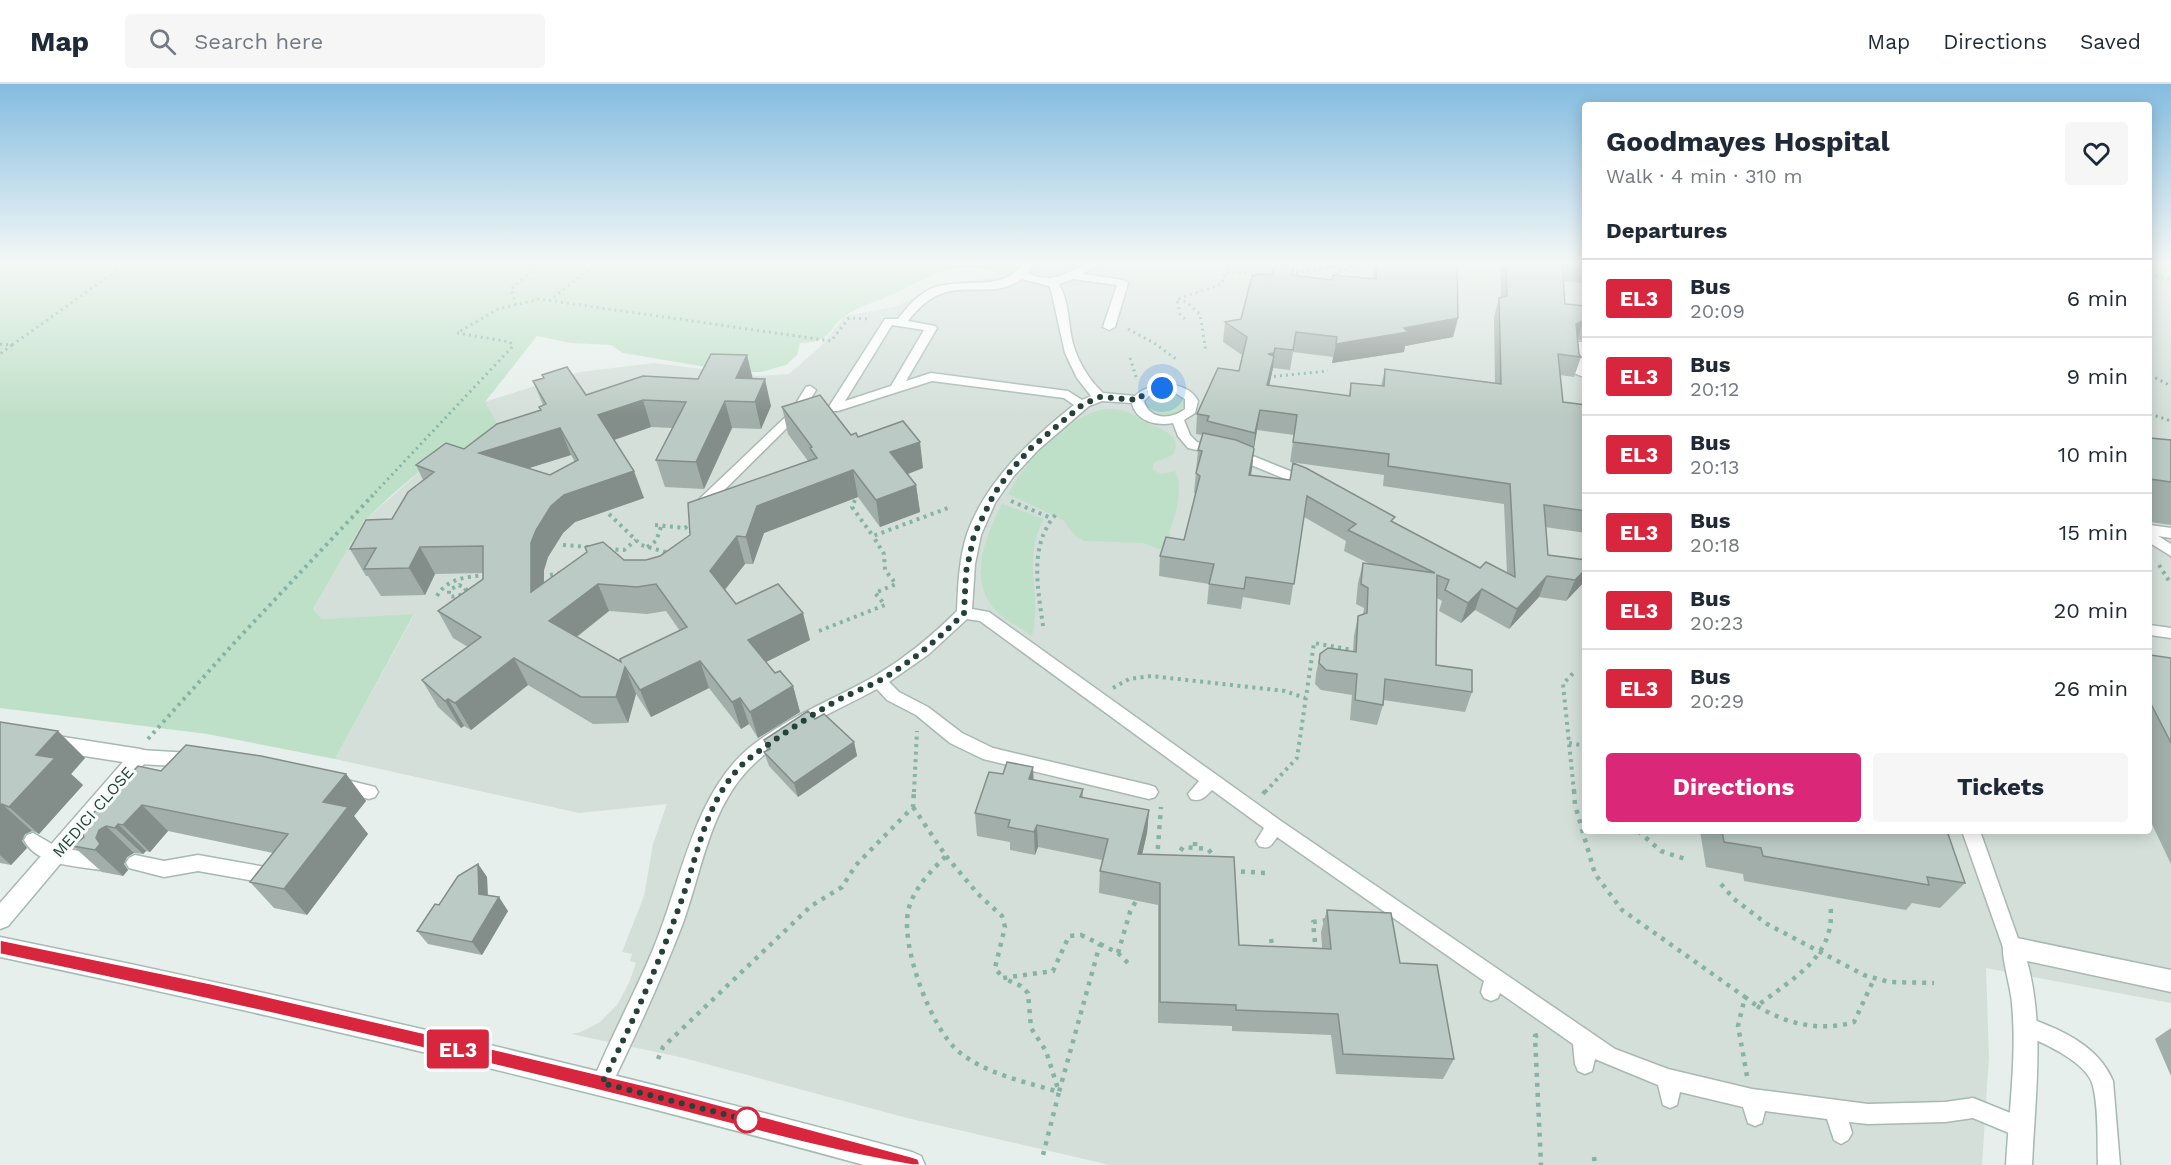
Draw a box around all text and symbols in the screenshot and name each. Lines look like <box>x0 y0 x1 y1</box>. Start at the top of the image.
search box <box>125 14 545 68</box>
text: Map <box>30 25 89 58</box>
icon: search <box>146 25 179 58</box>
text: Search here <box>194 29 323 54</box>
text: Map <box>1867 29 1910 54</box>
text: Directions <box>1943 29 2047 54</box>
text: Saved <box>2080 29 2141 54</box>
button: heart <box>2065 122 2128 185</box>
text: Goodmayes Hospital <box>1606 125 1890 158</box>
text: Walk · 4 min · 310 m <box>1606 164 1803 188</box>
text: Departures <box>1606 218 1727 243</box>
text: Bus <box>1690 274 1730 299</box>
text: EL3 <box>1620 286 1658 311</box>
text: 6 min <box>2067 286 2128 311</box>
text: 20:09 <box>1690 299 1745 323</box>
text: Bus <box>1690 352 1730 377</box>
text: EL3 <box>1620 364 1658 389</box>
text: 9 min <box>2066 364 2128 389</box>
your location <box>1147 373 1177 403</box>
text: 20:12 <box>1690 377 1739 401</box>
text: Bus <box>1690 430 1730 455</box>
text: EL3 <box>1620 442 1658 467</box>
text: 10 min <box>2058 442 2128 467</box>
text: 20:13 <box>1690 455 1739 479</box>
text: Bus <box>1690 508 1730 533</box>
text: EL3 <box>1620 520 1658 545</box>
text: 15 min <box>2059 520 2128 545</box>
text: 20:18 <box>1690 533 1740 557</box>
text: Bus <box>1690 586 1730 611</box>
text: EL3 <box>1620 598 1658 623</box>
text: 20 min <box>2054 598 2128 623</box>
text: 20:23 <box>1690 611 1743 635</box>
text: Bus <box>1690 664 1730 689</box>
text: EL3 <box>1620 676 1658 701</box>
text: 26 min <box>2054 676 2128 701</box>
text: 20:29 <box>1690 689 1744 713</box>
button: Directions <box>1606 753 1861 822</box>
button: Tickets <box>1873 753 2128 822</box>
street label: MEDICI CLOSE <box>48 763 138 861</box>
line badge: EL3 <box>424 1030 492 1068</box>
text: EL3 <box>439 1037 477 1062</box>
unlabelled marker <box>734 1107 760 1133</box>

